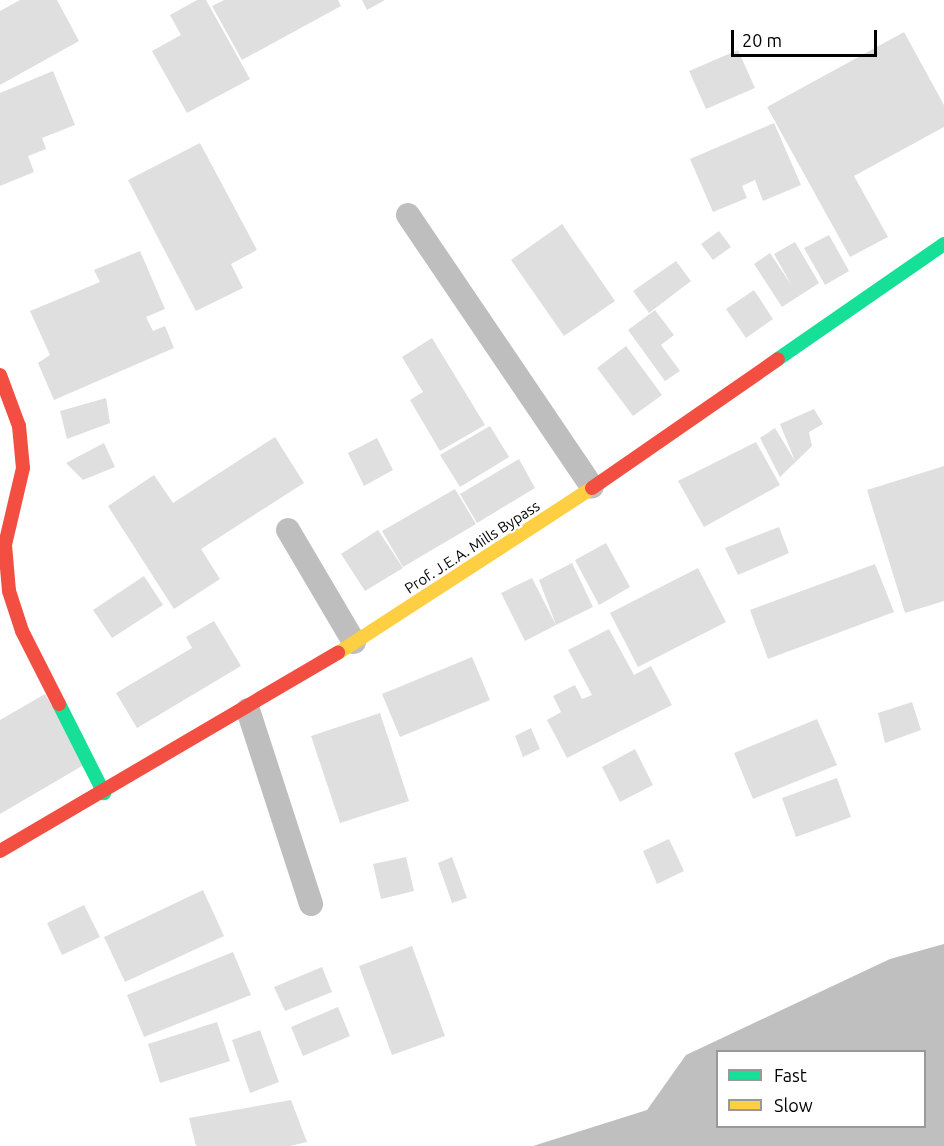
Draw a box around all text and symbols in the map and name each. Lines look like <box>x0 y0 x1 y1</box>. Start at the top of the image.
scale bar <box>734 18 880 56</box>
text: 20 m <box>742 30 782 50</box>
street label: Prof. J.E.A. Mills Bypass <box>401 497 543 597</box>
legend <box>716 1050 926 1128</box>
text: Fast <box>774 1065 807 1085</box>
text: Slow <box>774 1095 813 1115</box>

